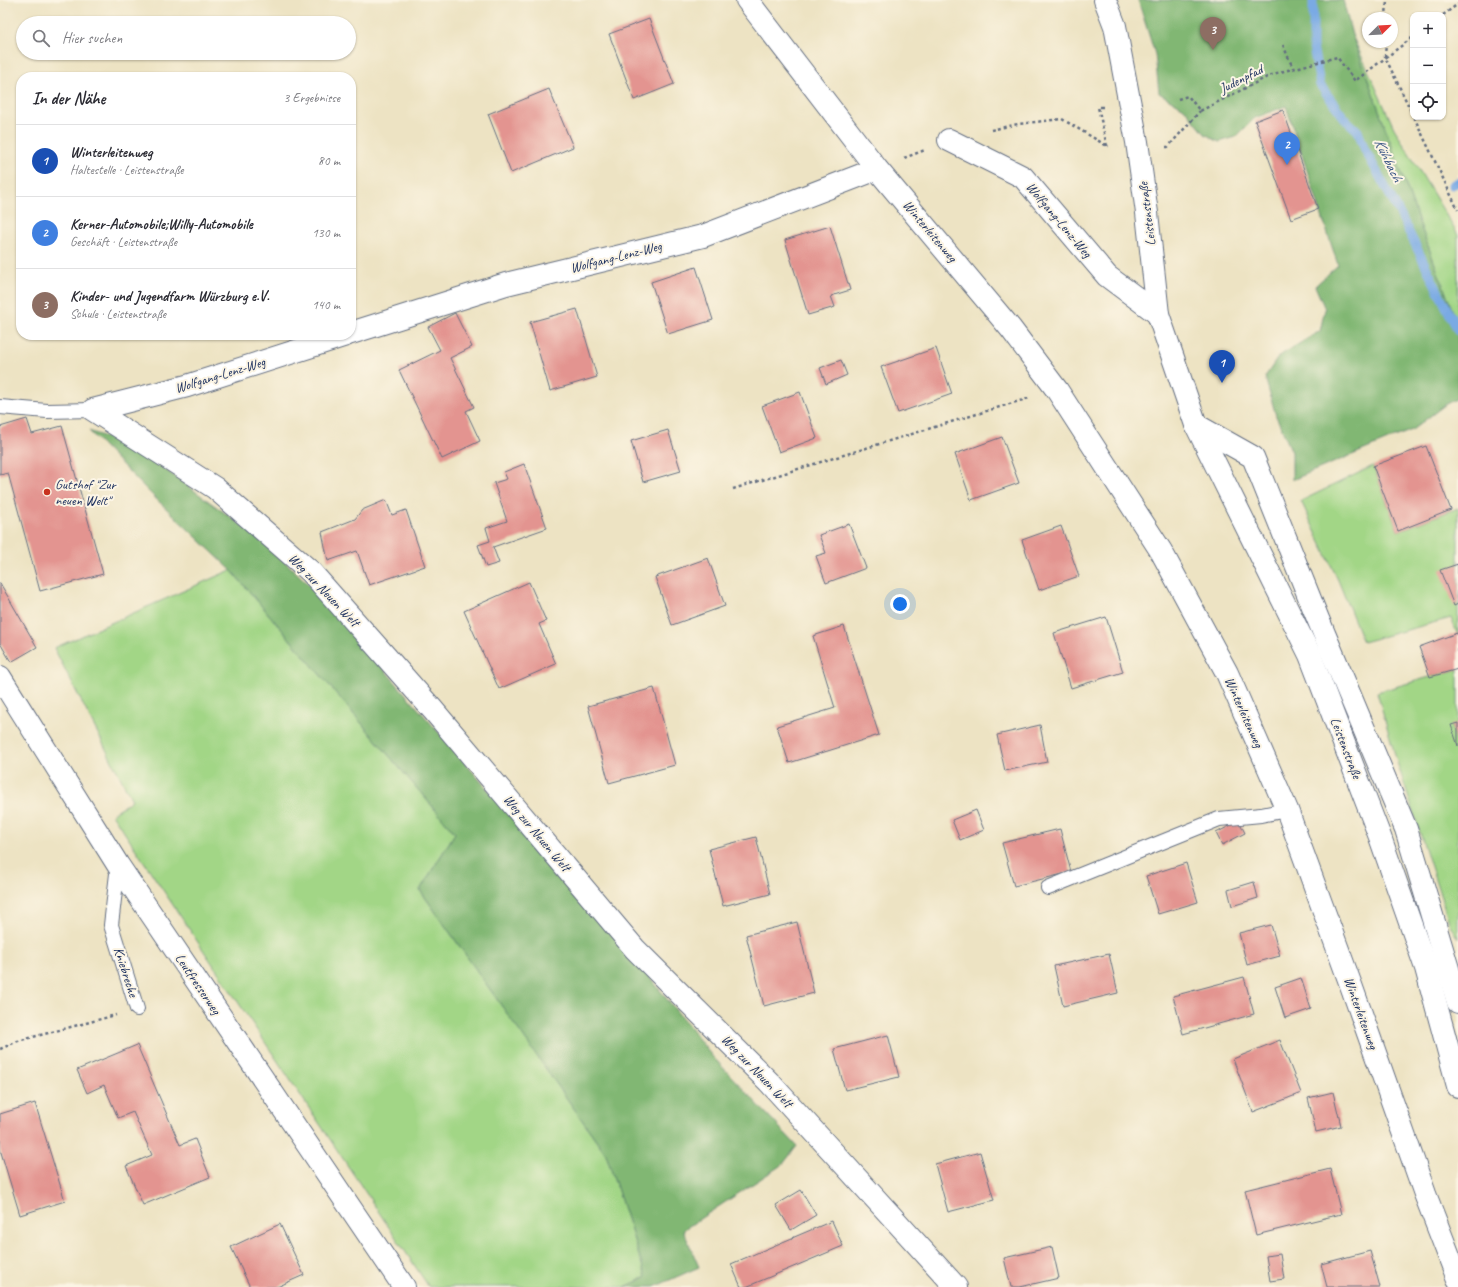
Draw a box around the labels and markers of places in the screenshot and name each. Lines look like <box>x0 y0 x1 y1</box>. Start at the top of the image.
pin: 3 <box>1200 17 1226 50</box>
pin: 2 <box>1274 132 1300 165</box>
pin: 1 <box>1209 350 1235 383</box>
place label: Gutshof "Zur neuen Welt" <box>55 476 118 509</box>
marker: Gutshof "Zur neuen Welt" <box>42 487 52 497</box>

